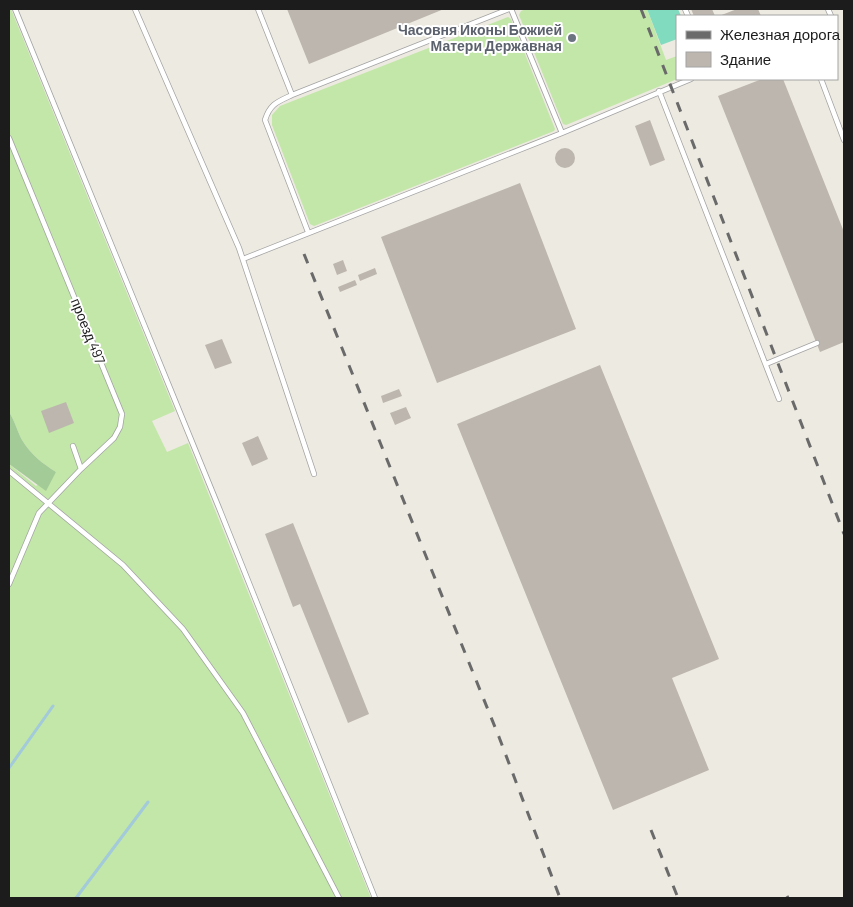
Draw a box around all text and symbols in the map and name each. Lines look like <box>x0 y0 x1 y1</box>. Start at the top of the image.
legend <box>676 15 838 80</box>
place label: Часовня Иконы Божией Матери Державная <box>398 21 562 54</box>
text: Железная дорога <box>720 25 841 43</box>
marker: Часовня Иконы Божией Матери Державная <box>566 32 578 44</box>
text: Здание <box>720 50 771 68</box>
street label: проезд 497 <box>68 295 109 366</box>

